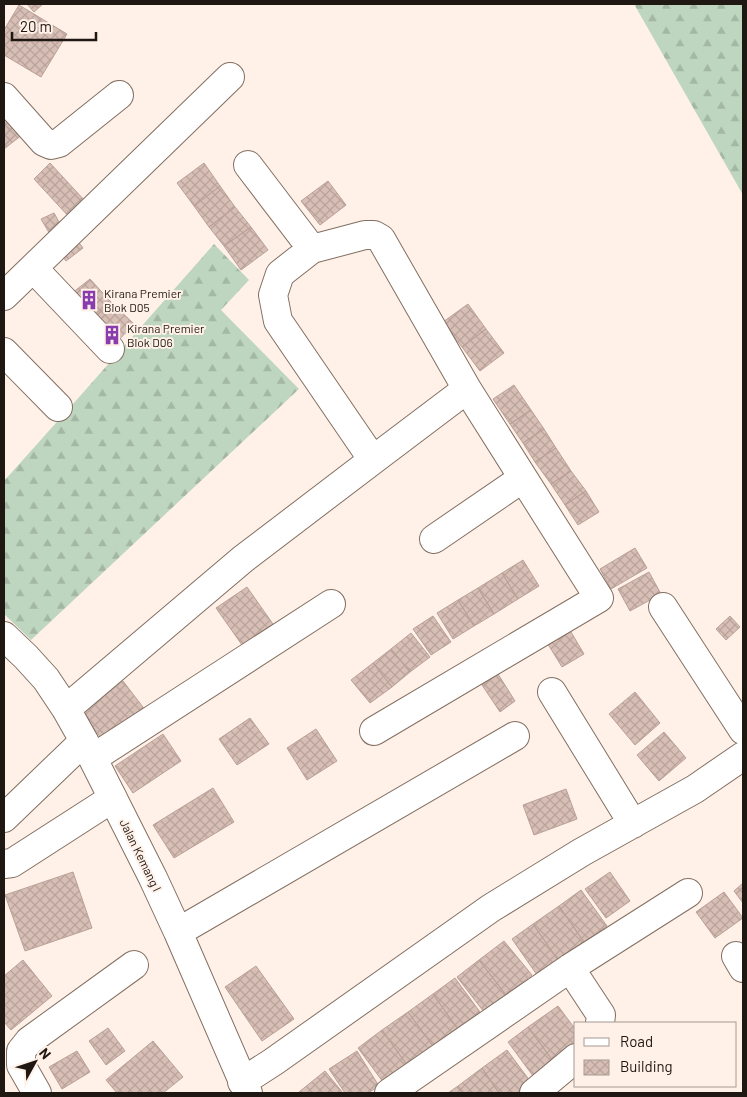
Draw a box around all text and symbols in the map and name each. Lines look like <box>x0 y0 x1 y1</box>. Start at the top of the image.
scale bar <box>12 10 96 42</box>
text: 20 m <box>20 17 52 35</box>
place label: Kirana Premier Blok D05 <box>104 286 182 314</box>
building icon: Kirana Premier Blok D05 <box>78 289 100 311</box>
place label: Kirana Premier Blok D06 <box>127 321 205 349</box>
building icon: Kirana Premier Blok D06 <box>101 324 123 346</box>
street label: Jalan Kemang I <box>117 817 165 893</box>
legend <box>574 1022 737 1087</box>
text: Road <box>620 1032 653 1050</box>
north arrow <box>10 1037 60 1087</box>
text: N <box>36 1044 55 1062</box>
text: Building <box>620 1057 673 1075</box>

